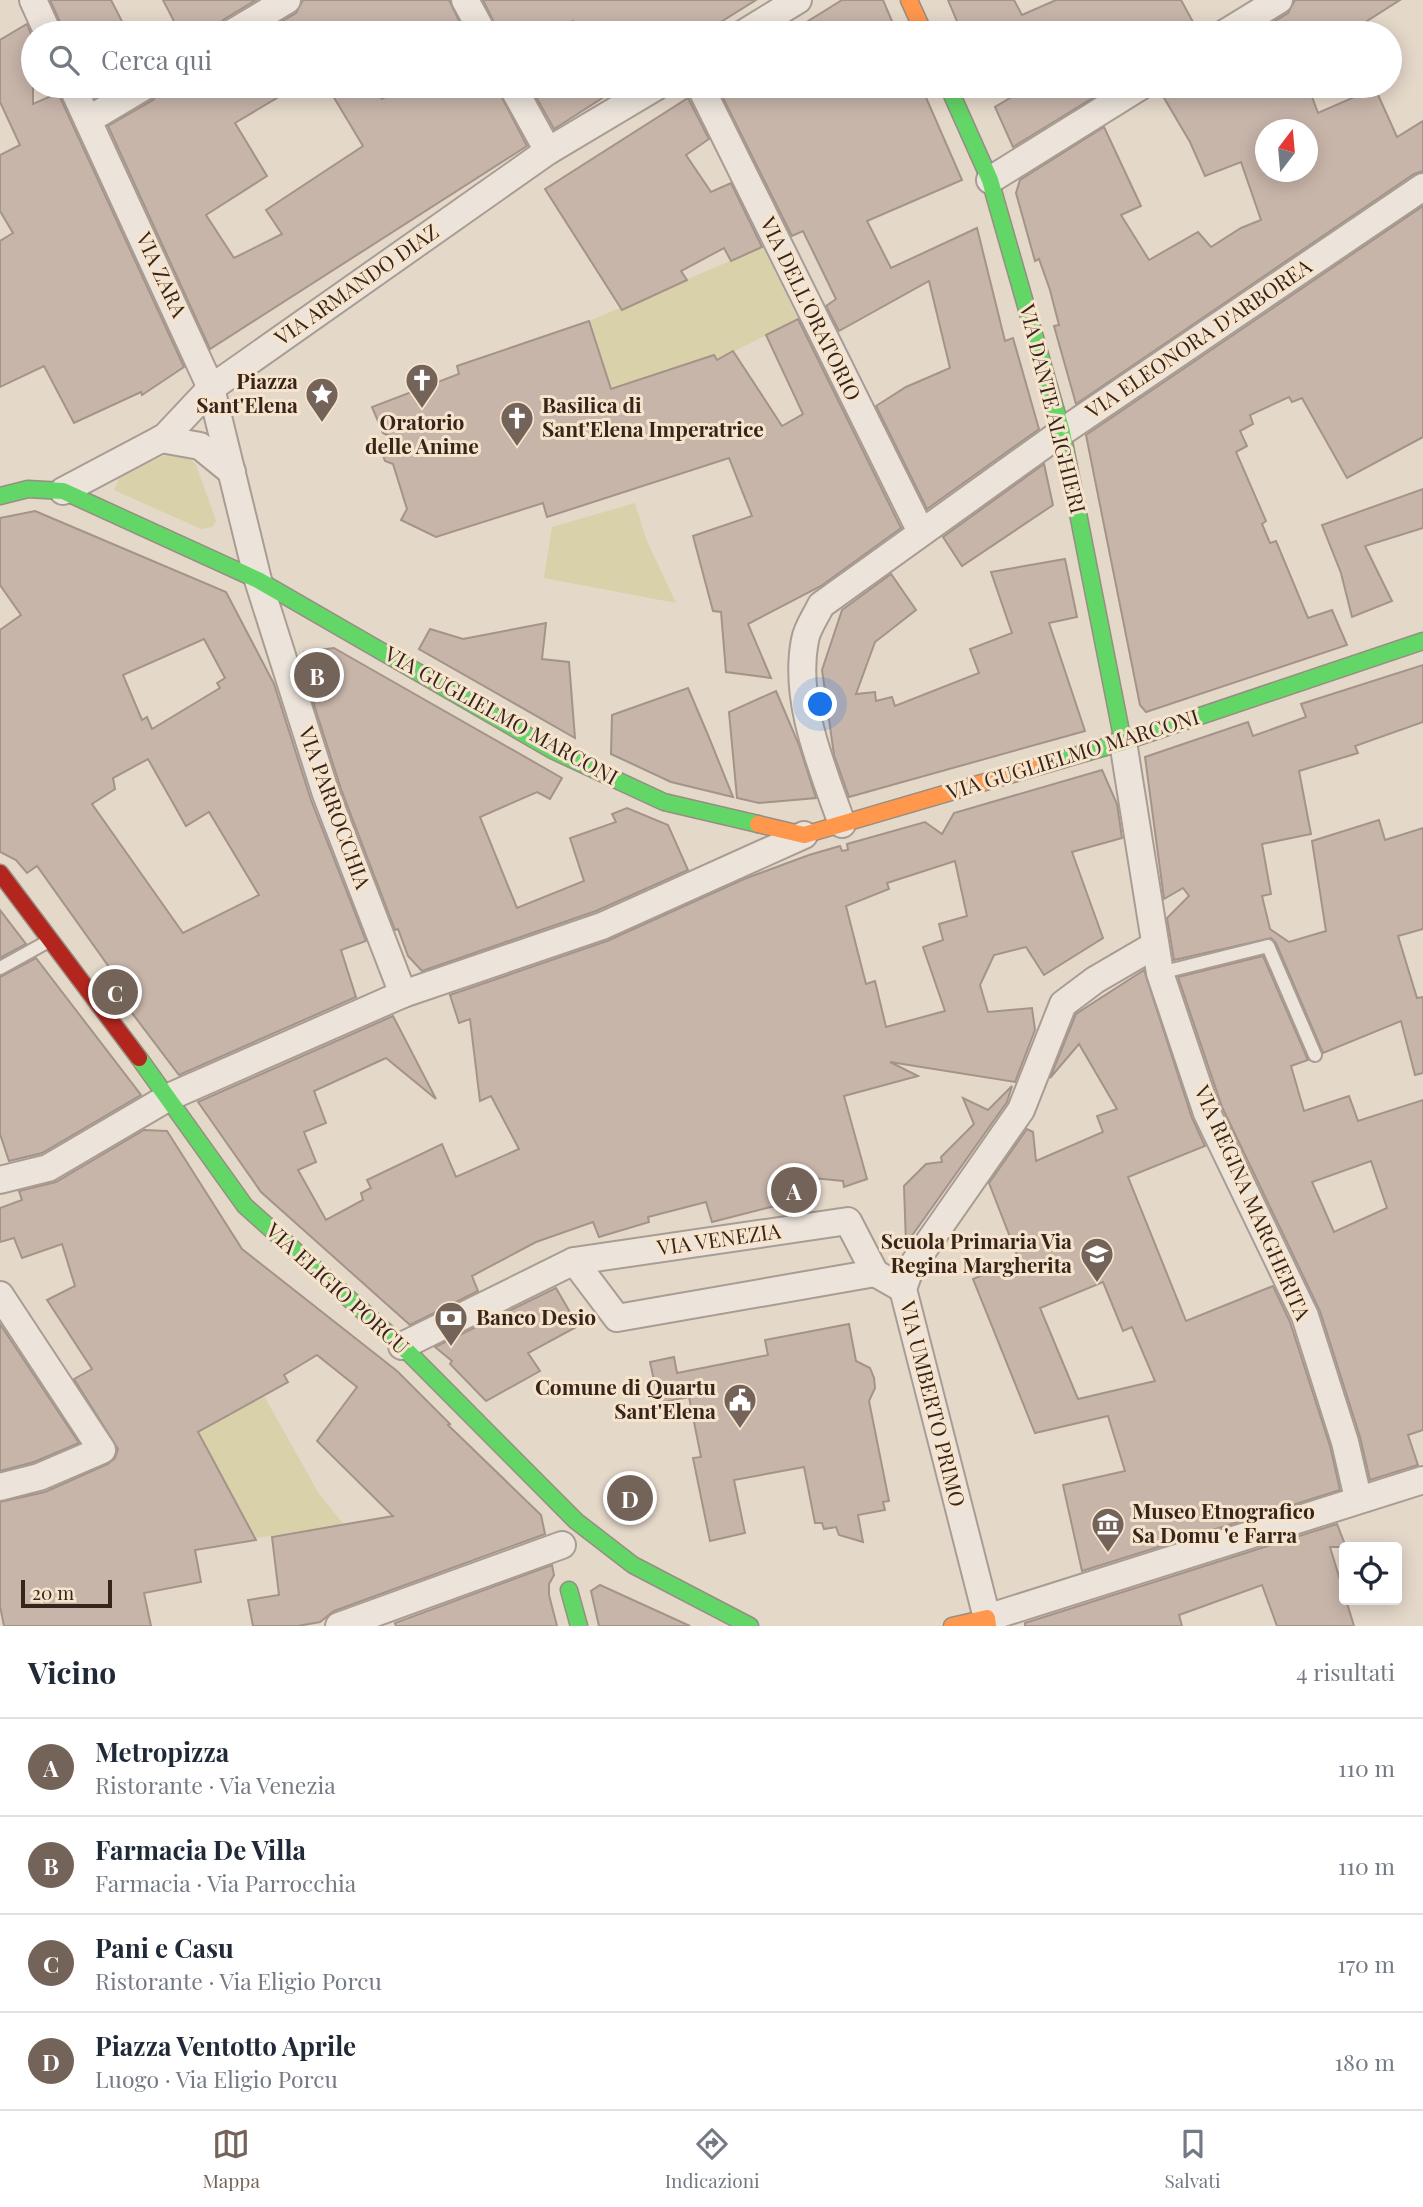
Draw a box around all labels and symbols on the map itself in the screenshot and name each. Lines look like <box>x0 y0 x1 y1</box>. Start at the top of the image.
north arrow <box>1255 119 1318 182</box>
street label: VIA DELL'ORATORIO <box>755 211 868 405</box>
street label: VIA ARMANDO DIAZ <box>267 216 443 351</box>
street label: VIA ZARA <box>130 226 195 322</box>
street label: VIA ELEONORA D'ARBOREA <box>1079 251 1317 424</box>
street label: VIA DANTE ALIGHIERI <box>1014 300 1094 516</box>
church icon: Oratorio delle Anime <box>403 361 441 410</box>
place label: Piazza Sant'Elena <box>196 366 298 418</box>
place icon: Piazza Sant'Elena <box>303 375 341 424</box>
place label: Basilica di Sant'Elena Imperatrice <box>542 390 764 442</box>
church icon: Basilica di Sant'Elena Imperatrice <box>498 399 536 448</box>
place label: Oratorio delle Anime <box>365 407 479 459</box>
street label: VIA GUGLIELMO MARCONI <box>379 638 624 790</box>
pin: B <box>294 649 340 701</box>
your location <box>803 687 837 721</box>
street label: VIA GUGLIELMO MARCONI <box>942 701 1202 805</box>
street label: VIA PARROCCHIA <box>293 721 379 893</box>
pin: C <box>92 966 138 1018</box>
street label: VIA REGINA MARGHERITA <box>1189 1079 1319 1325</box>
pin: A <box>771 1164 817 1216</box>
street label: VIA ELIGIO PORCU <box>260 1215 416 1359</box>
street label: VIA VENEZIA <box>654 1215 783 1261</box>
place label: Scuola Primaria Via Regina Margherita <box>881 1226 1072 1278</box>
school or university icon: Scuola Primaria Via Regina Margherita <box>1078 1235 1116 1284</box>
street label: VIA UMBERTO PRIMO <box>895 1297 973 1509</box>
bank icon: Banco Desio <box>432 1299 470 1348</box>
place label: Banco Desio <box>476 1302 596 1330</box>
place label: Comune di Quartu Sant'Elena <box>535 1372 716 1424</box>
public building icon: Comune di Quartu Sant'Elena <box>721 1381 759 1430</box>
pin: D <box>607 1472 653 1524</box>
place label: Museo Etnografico Sa Domu 'e Farra <box>1132 1496 1315 1548</box>
museum icon: Museo Etnografico Sa Domu 'e Farra <box>1089 1505 1127 1554</box>
scale bar <box>21 1577 112 1609</box>

